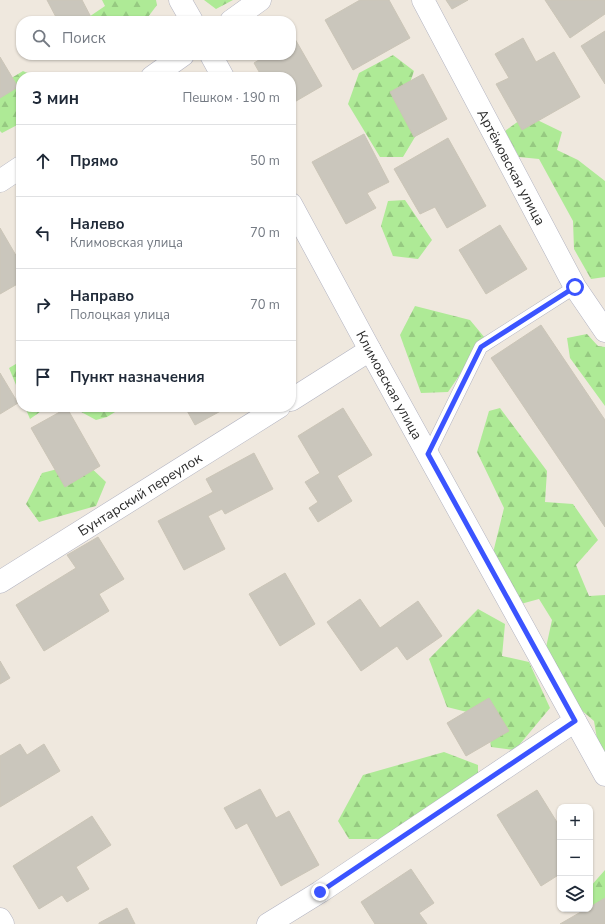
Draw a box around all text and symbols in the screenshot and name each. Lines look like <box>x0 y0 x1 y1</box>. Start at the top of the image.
search box <box>16 16 296 60</box>
icon: search <box>30 27 52 49</box>
text: Поиск <box>62 28 106 48</box>
text: 3 мин <box>32 87 79 110</box>
text: Пешком · 190 m <box>182 89 280 107</box>
street label: Артёмовская улица <box>473 106 550 228</box>
icon: ahead <box>32 150 54 172</box>
text: Прямо <box>70 151 118 171</box>
text: 50 m <box>250 152 280 170</box>
text: Налево <box>70 214 125 234</box>
icon: left <box>32 222 54 244</box>
text: 70 m <box>250 224 280 242</box>
text: Климовская улица <box>70 234 183 252</box>
route start <box>566 278 584 296</box>
text: Направо <box>70 286 134 306</box>
icon: right <box>32 294 54 316</box>
text: 70 m <box>250 296 280 314</box>
text: Полоцкая улица <box>70 306 170 324</box>
street label: Климовская улица <box>352 327 427 443</box>
icon: arrive <box>32 366 54 388</box>
text: Пункт назначения <box>70 367 205 387</box>
street label: Бунтарский переулок <box>74 448 206 540</box>
map controls <box>557 804 593 912</box>
button: + <box>557 804 593 840</box>
button: − <box>557 840 593 876</box>
button: layers <box>557 876 593 912</box>
route end <box>311 883 329 901</box>

